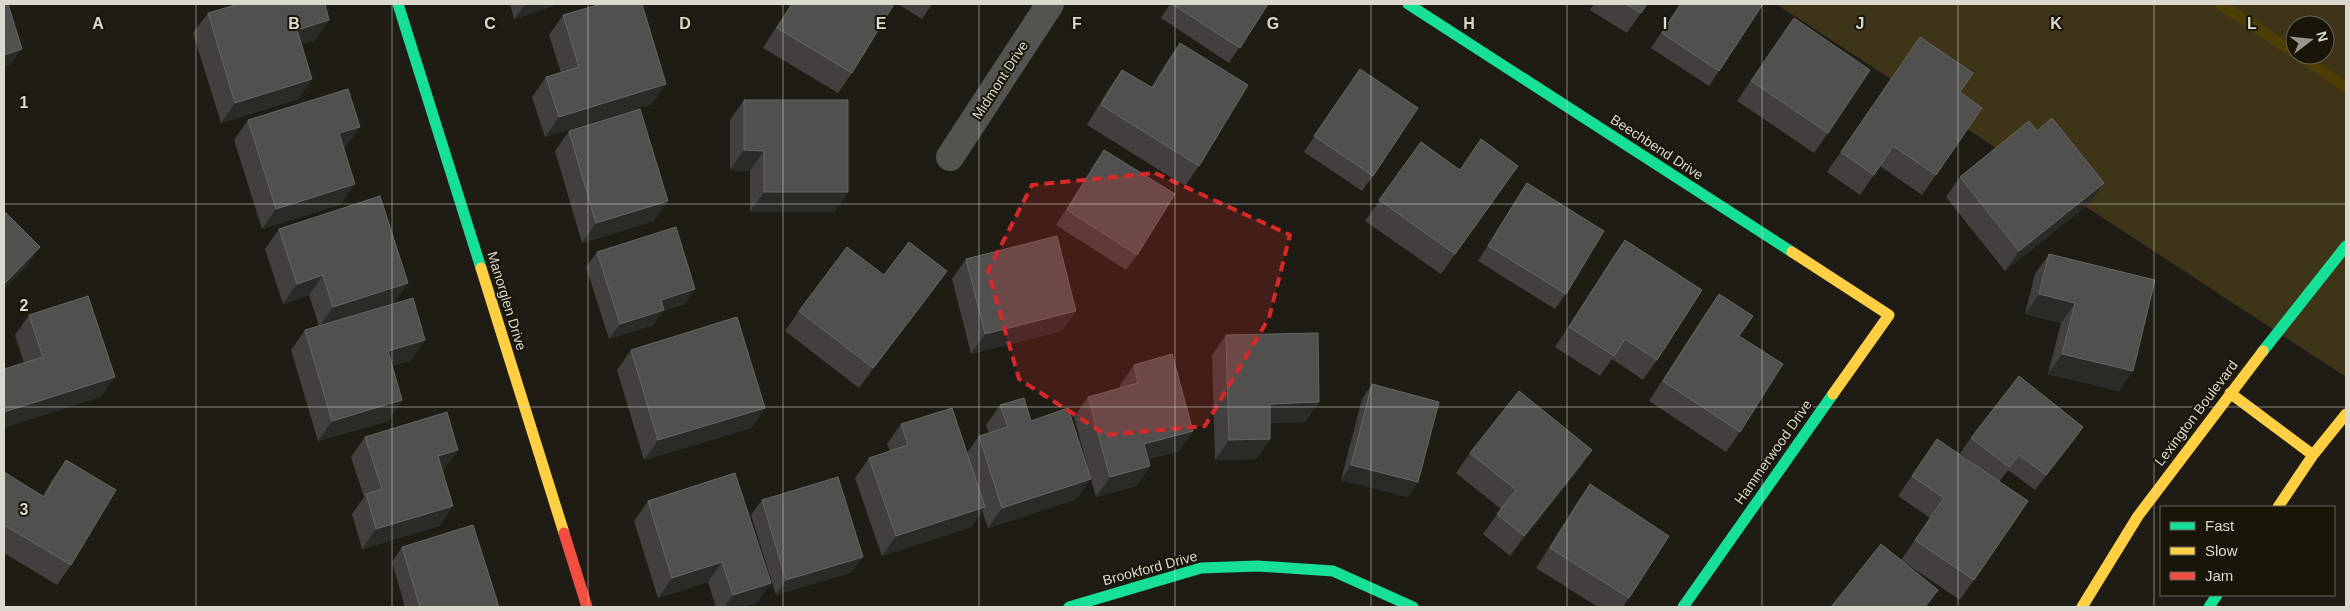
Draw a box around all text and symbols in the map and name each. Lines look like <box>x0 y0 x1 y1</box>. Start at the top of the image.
text: A <box>92 15 104 32</box>
text: B <box>288 15 300 32</box>
text: C <box>484 15 496 32</box>
text: D <box>679 15 691 32</box>
text: E <box>876 15 887 32</box>
text: F <box>1072 15 1082 32</box>
text: G <box>1267 15 1279 32</box>
text: H <box>1463 15 1475 32</box>
text: I <box>1663 15 1667 32</box>
text: J <box>1856 15 1864 32</box>
text: K <box>2050 15 2062 32</box>
text: L <box>2247 15 2257 32</box>
north arrow <box>2285 15 2335 65</box>
text: N <box>2313 29 2332 43</box>
street label: Midmont Drive <box>969 38 1031 122</box>
text: 1 <box>20 94 29 111</box>
street label: Beechbend Drive <box>1608 111 1707 183</box>
street label: Manorglen Drive <box>484 250 530 353</box>
text: 2 <box>20 297 29 314</box>
street label: Lexington Boulevard <box>2151 357 2241 469</box>
street label: Hammerwood Drive <box>1731 397 1815 507</box>
text: 3 <box>20 501 29 518</box>
legend <box>2160 506 2335 596</box>
text: Fast <box>2205 517 2235 534</box>
text: Slow <box>2205 542 2238 559</box>
street label: Brookford Drive <box>1101 548 1199 588</box>
text: Jam <box>2205 567 2233 584</box>

